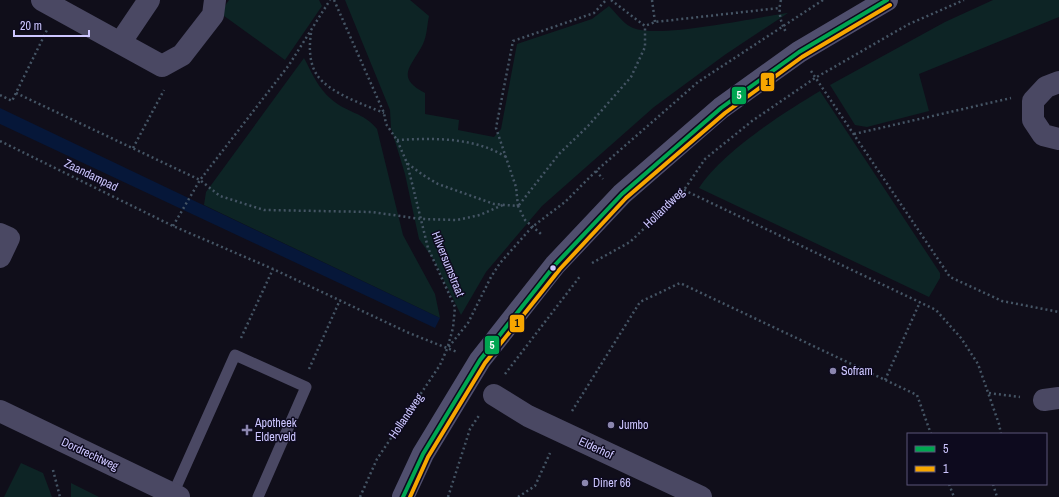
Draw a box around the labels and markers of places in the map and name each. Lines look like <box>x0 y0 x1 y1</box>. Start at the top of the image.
unlabelled marker <box>548 263 558 273</box>
place label: Sofram <box>841 363 873 379</box>
marker: Sofram <box>828 366 838 376</box>
place label: Apotheek Elderveld <box>254 415 297 445</box>
place label: Jumbo <box>619 417 649 433</box>
marker: Jumbo <box>606 420 616 430</box>
marker: Apotheek Elderveld <box>242 425 252 435</box>
place label: Diner 66 <box>593 475 631 491</box>
marker: Diner 66 <box>580 478 590 488</box>

